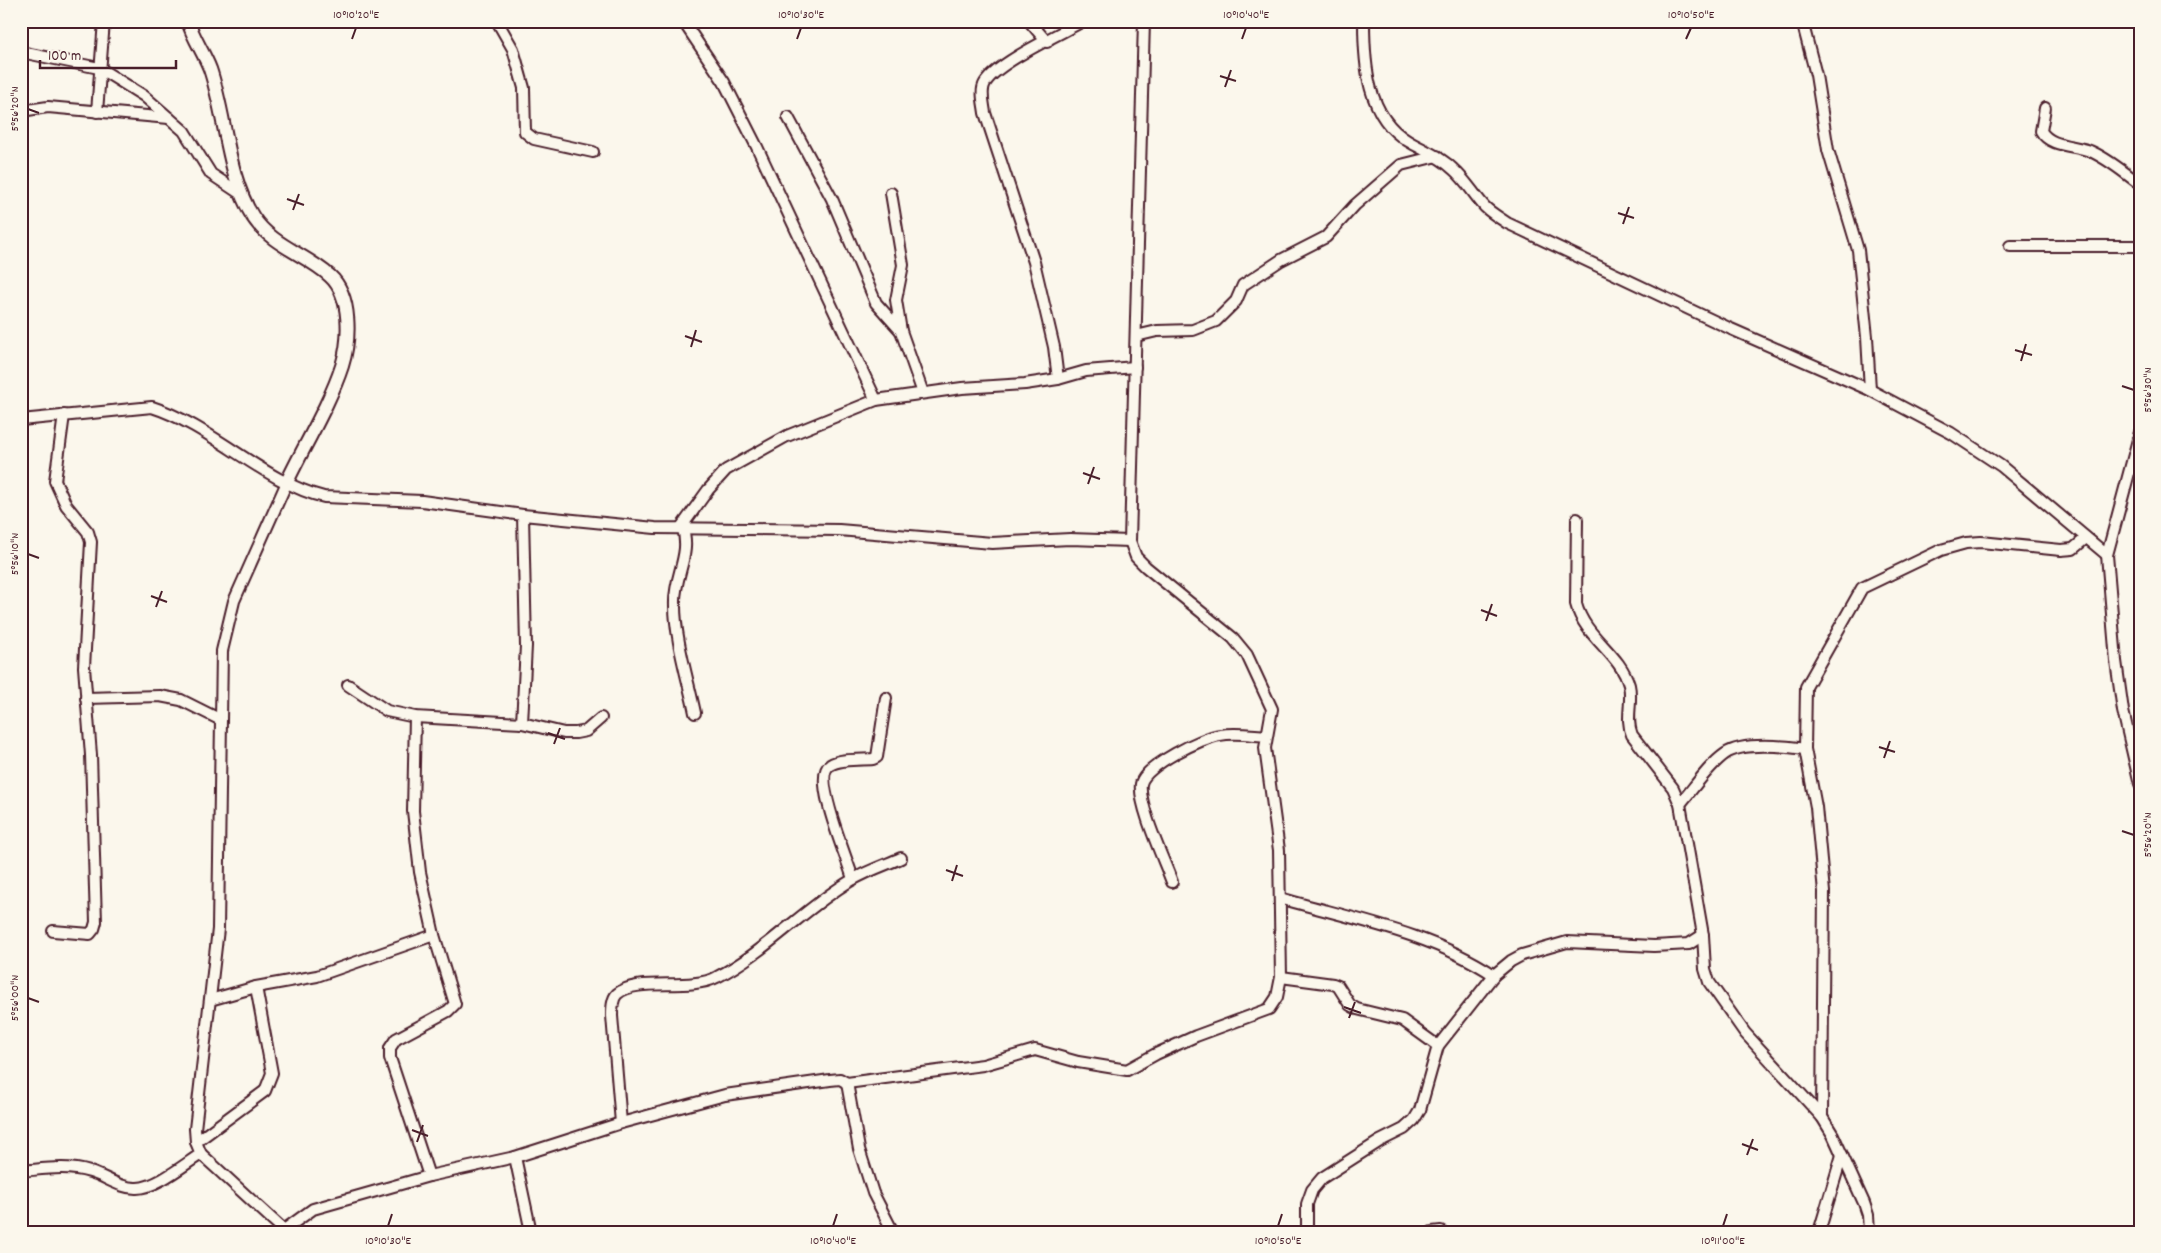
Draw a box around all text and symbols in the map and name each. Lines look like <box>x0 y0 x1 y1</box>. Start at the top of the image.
text: 10°10'20"E <box>333 7 380 24</box>
text: 10°10'30"E <box>778 7 825 24</box>
text: 10°10'40"E <box>1223 7 1269 24</box>
text: 10°10'50"E <box>1668 7 1715 24</box>
scale bar <box>40 38 176 70</box>
text: 100 m <box>48 46 81 68</box>
text: 5°56'20"N <box>7 86 24 132</box>
text: 5°56'30"N <box>2140 367 2157 413</box>
text: 5°56'10"N <box>7 533 24 575</box>
text: 5°56'20"N <box>2140 812 2157 858</box>
text: 5°56'00"N <box>7 975 24 1021</box>
text: 10°10'30"E <box>365 1233 412 1250</box>
text: 10°10'40"E <box>810 1233 856 1250</box>
text: 10°10'50"E <box>1255 1233 1302 1250</box>
text: 10°11'00"E <box>1701 1233 1745 1250</box>

